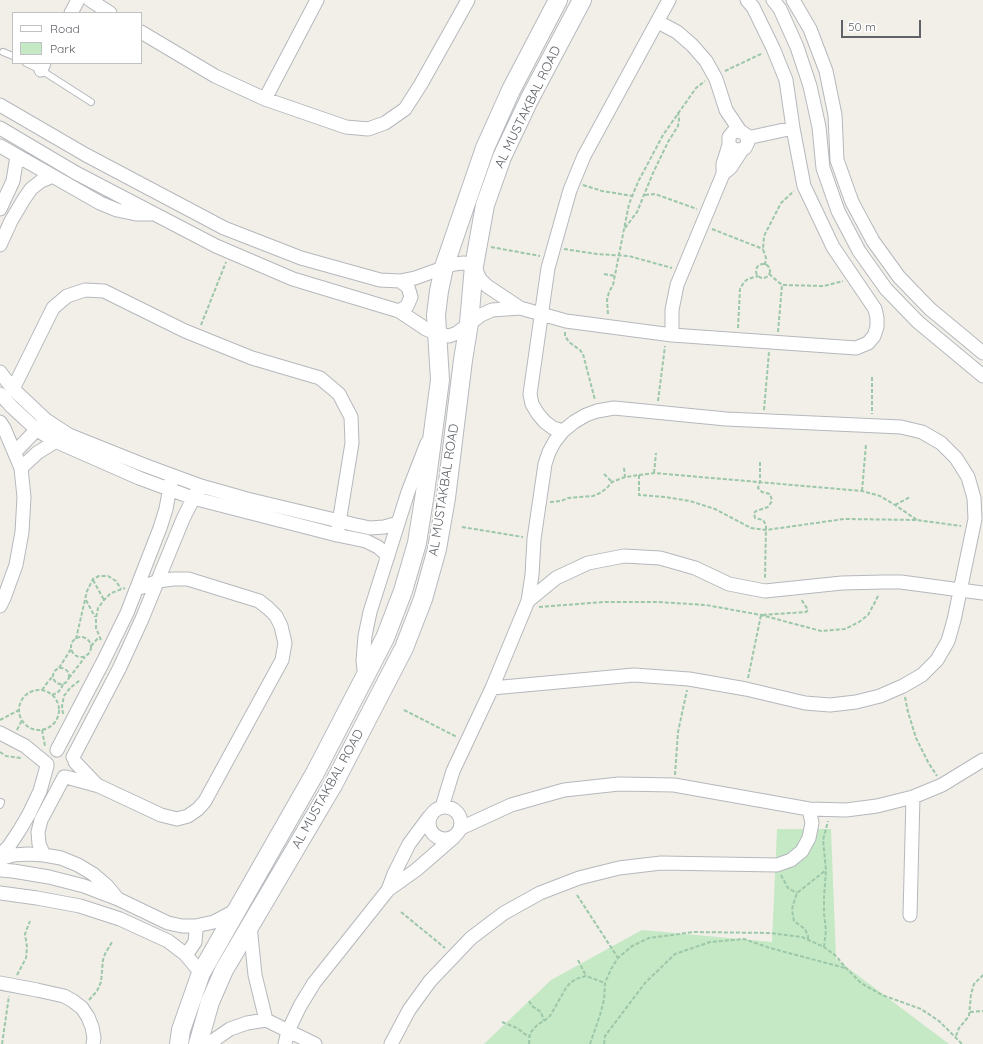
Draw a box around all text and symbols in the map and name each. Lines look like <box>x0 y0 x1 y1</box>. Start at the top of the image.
legend <box>12 12 142 64</box>
scale bar <box>843 12 923 38</box>
text: 50 m <box>848 19 876 34</box>
text: Road <box>50 21 80 36</box>
text: Park <box>50 41 75 56</box>
street label: AL MUSTAKBAL ROAD <box>492 43 564 171</box>
street label: AL MUSTAKBAL ROAD <box>426 423 462 557</box>
street label: AL MUSTAKBAL ROAD <box>289 727 367 851</box>

